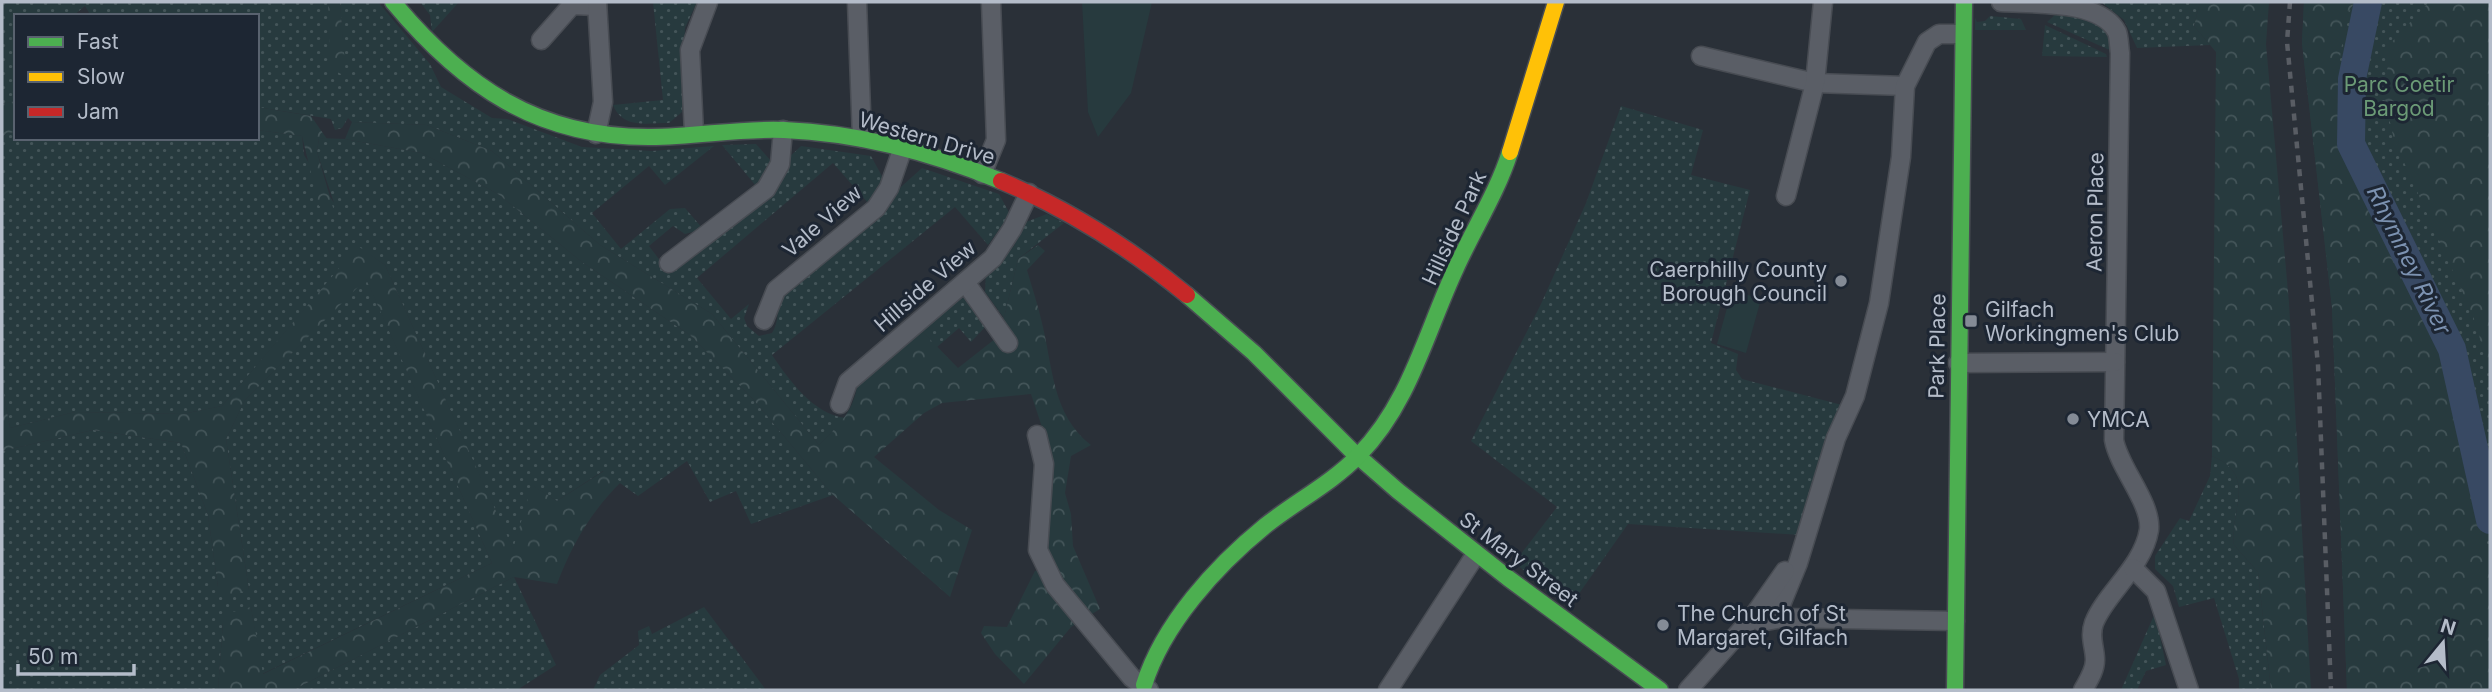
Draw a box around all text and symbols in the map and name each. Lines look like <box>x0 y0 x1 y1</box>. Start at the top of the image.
legend <box>14 14 259 140</box>
text: Fast <box>77 29 119 54</box>
text: Slow <box>77 64 125 89</box>
park label: Parc Coetir Bargod <box>2344 72 2454 121</box>
text: Jam <box>77 99 119 124</box>
street label: Western Drive <box>856 107 998 169</box>
street label: Aeron Place <box>2081 152 2109 272</box>
street label: Hillside Park <box>1417 167 1492 289</box>
street label: Vale View <box>777 180 867 262</box>
water label: Rhymney River <box>2361 181 2458 340</box>
street label: Hillside View <box>869 235 981 337</box>
place label: Caerphilly County Borough Council <box>1649 257 1827 306</box>
marker: Caerphilly County Borough Council <box>1833 273 1849 289</box>
street label: Park Place <box>1924 293 1950 399</box>
place label: Gilfach Workingmen's Club <box>1985 297 2179 346</box>
marker: Gilfach Workingmen's Club <box>1963 313 1979 329</box>
place label: YMCA <box>2087 407 2150 432</box>
marker: YMCA <box>2065 411 2081 427</box>
street label: St Mary Street <box>1455 506 1583 612</box>
place label: The Church of St Margaret, Gilfach <box>1677 601 1848 650</box>
north arrow <box>2408 608 2478 678</box>
text: N <box>2438 614 2459 640</box>
marker: The Church of St Margaret, Gilfach <box>1655 617 1671 633</box>
scale bar <box>18 632 133 676</box>
text: 50 m <box>28 644 78 669</box>

